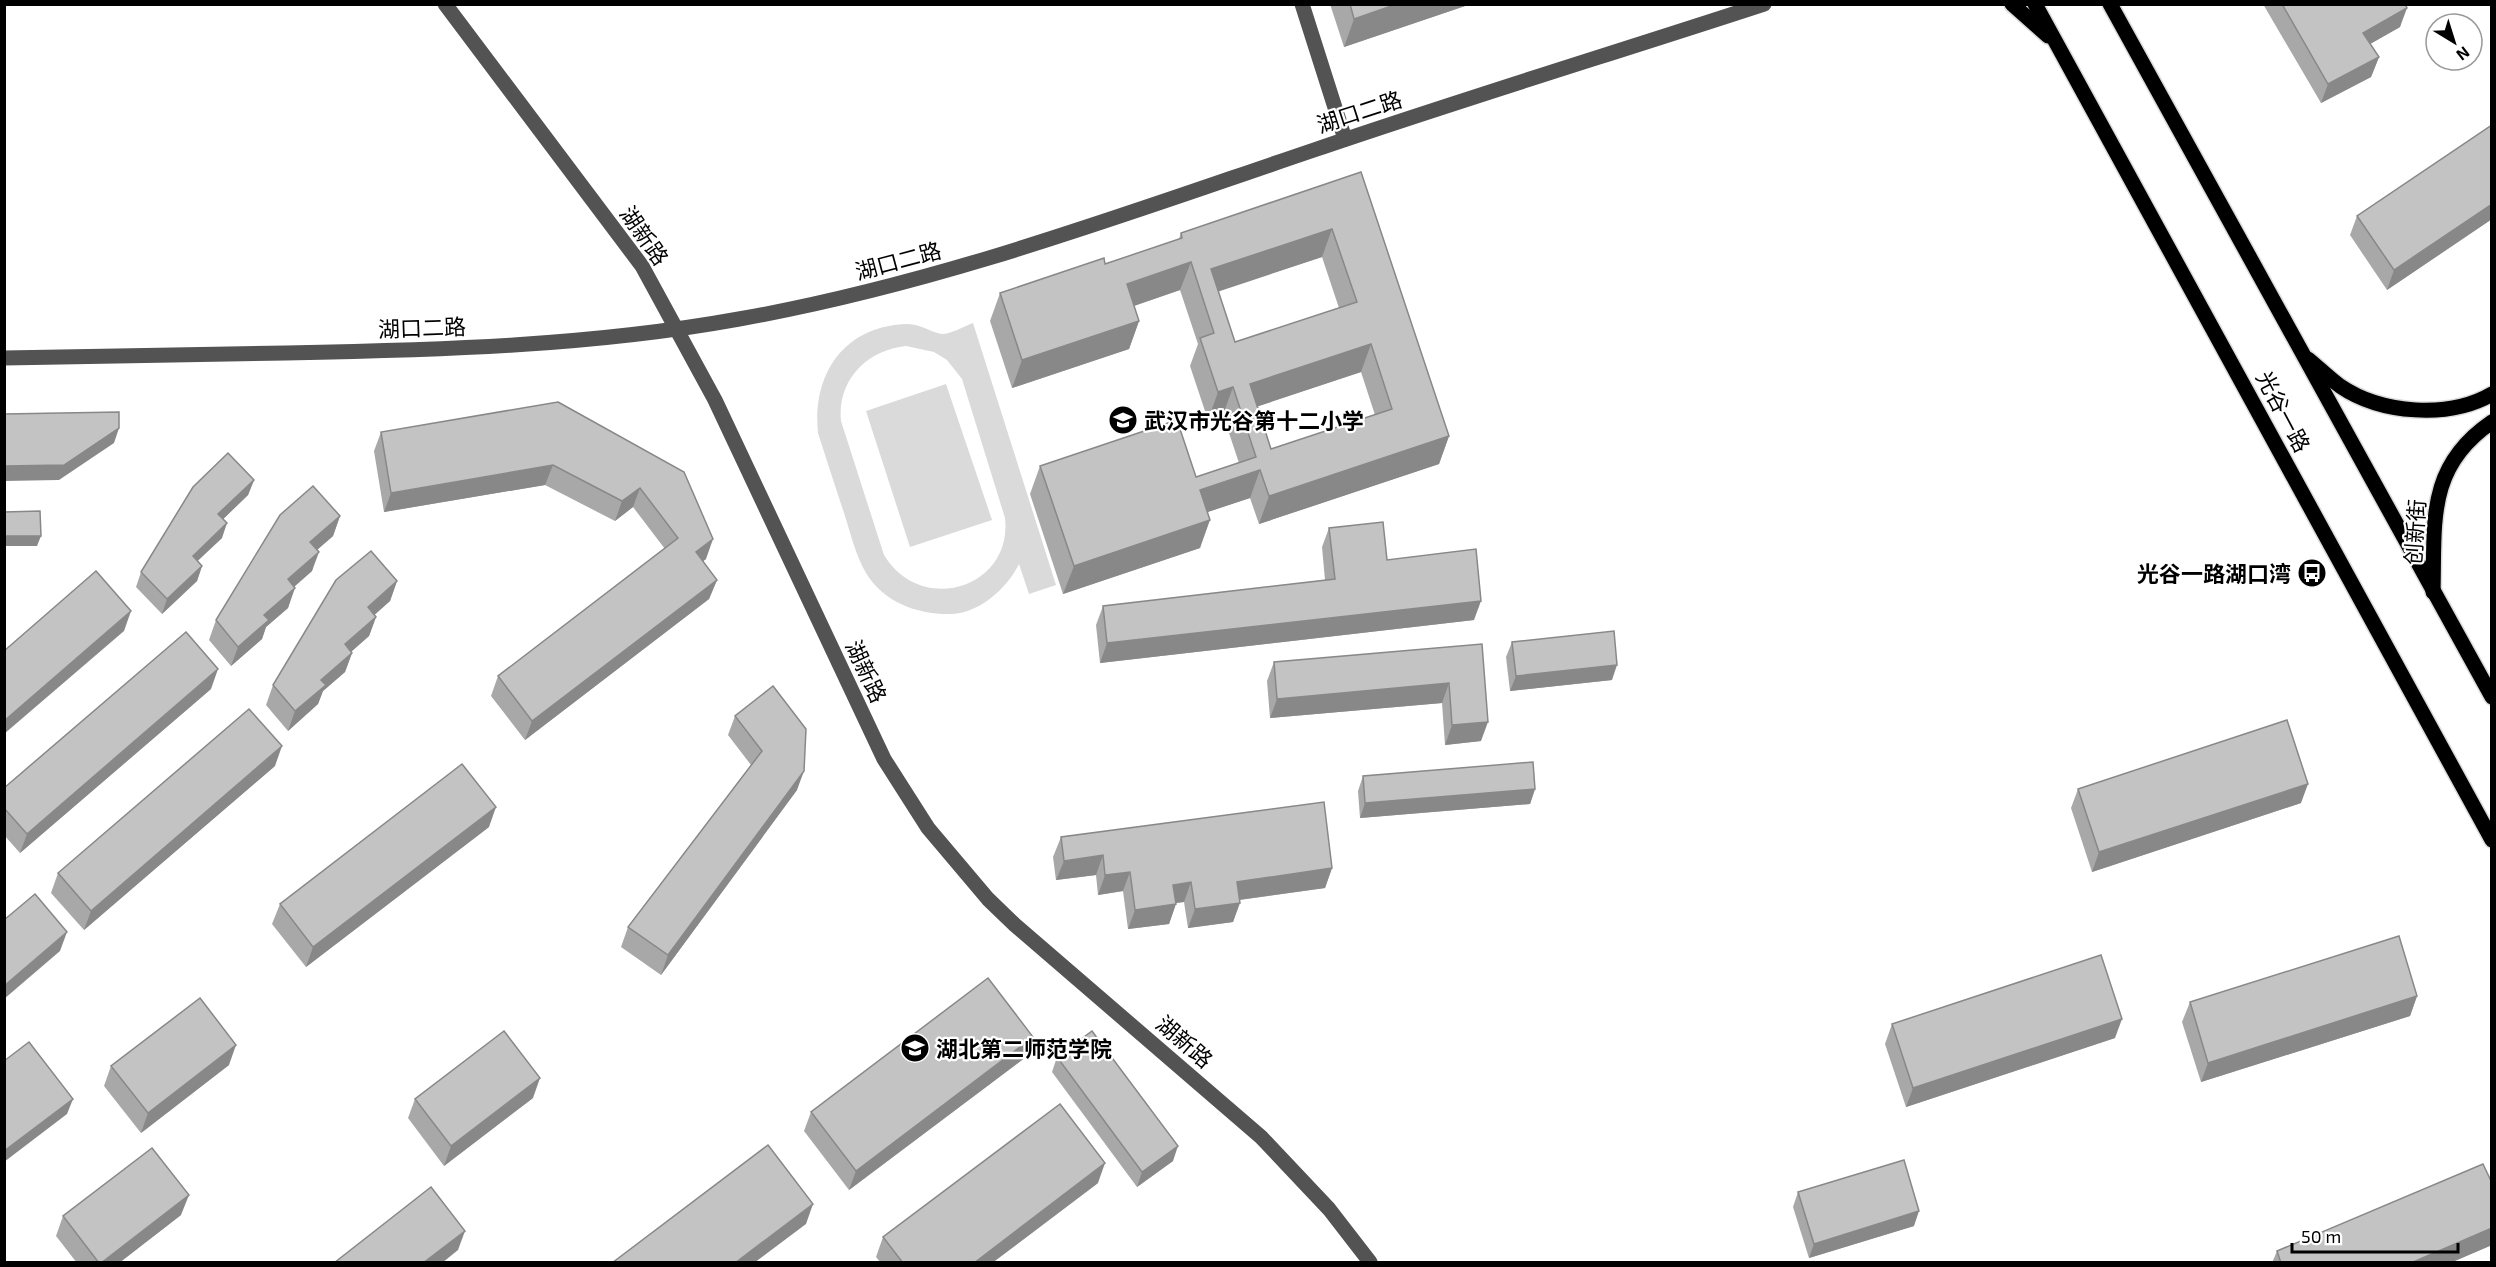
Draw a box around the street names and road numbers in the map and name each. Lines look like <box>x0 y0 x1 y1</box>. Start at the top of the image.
street label: 湖口二路 <box>1313 85 1405 137</box>
street label: 湖新路 <box>615 201 675 269</box>
street label: 湖口二路 <box>852 236 944 284</box>
street label: 湖口二路 <box>378 312 466 342</box>
street label: 光谷一路 <box>2252 366 2316 456</box>
street label: 创新街 <box>2399 498 2429 566</box>
street label: 湖新路 <box>841 636 893 706</box>
street label: 湖新路 <box>1152 1010 1218 1072</box>

